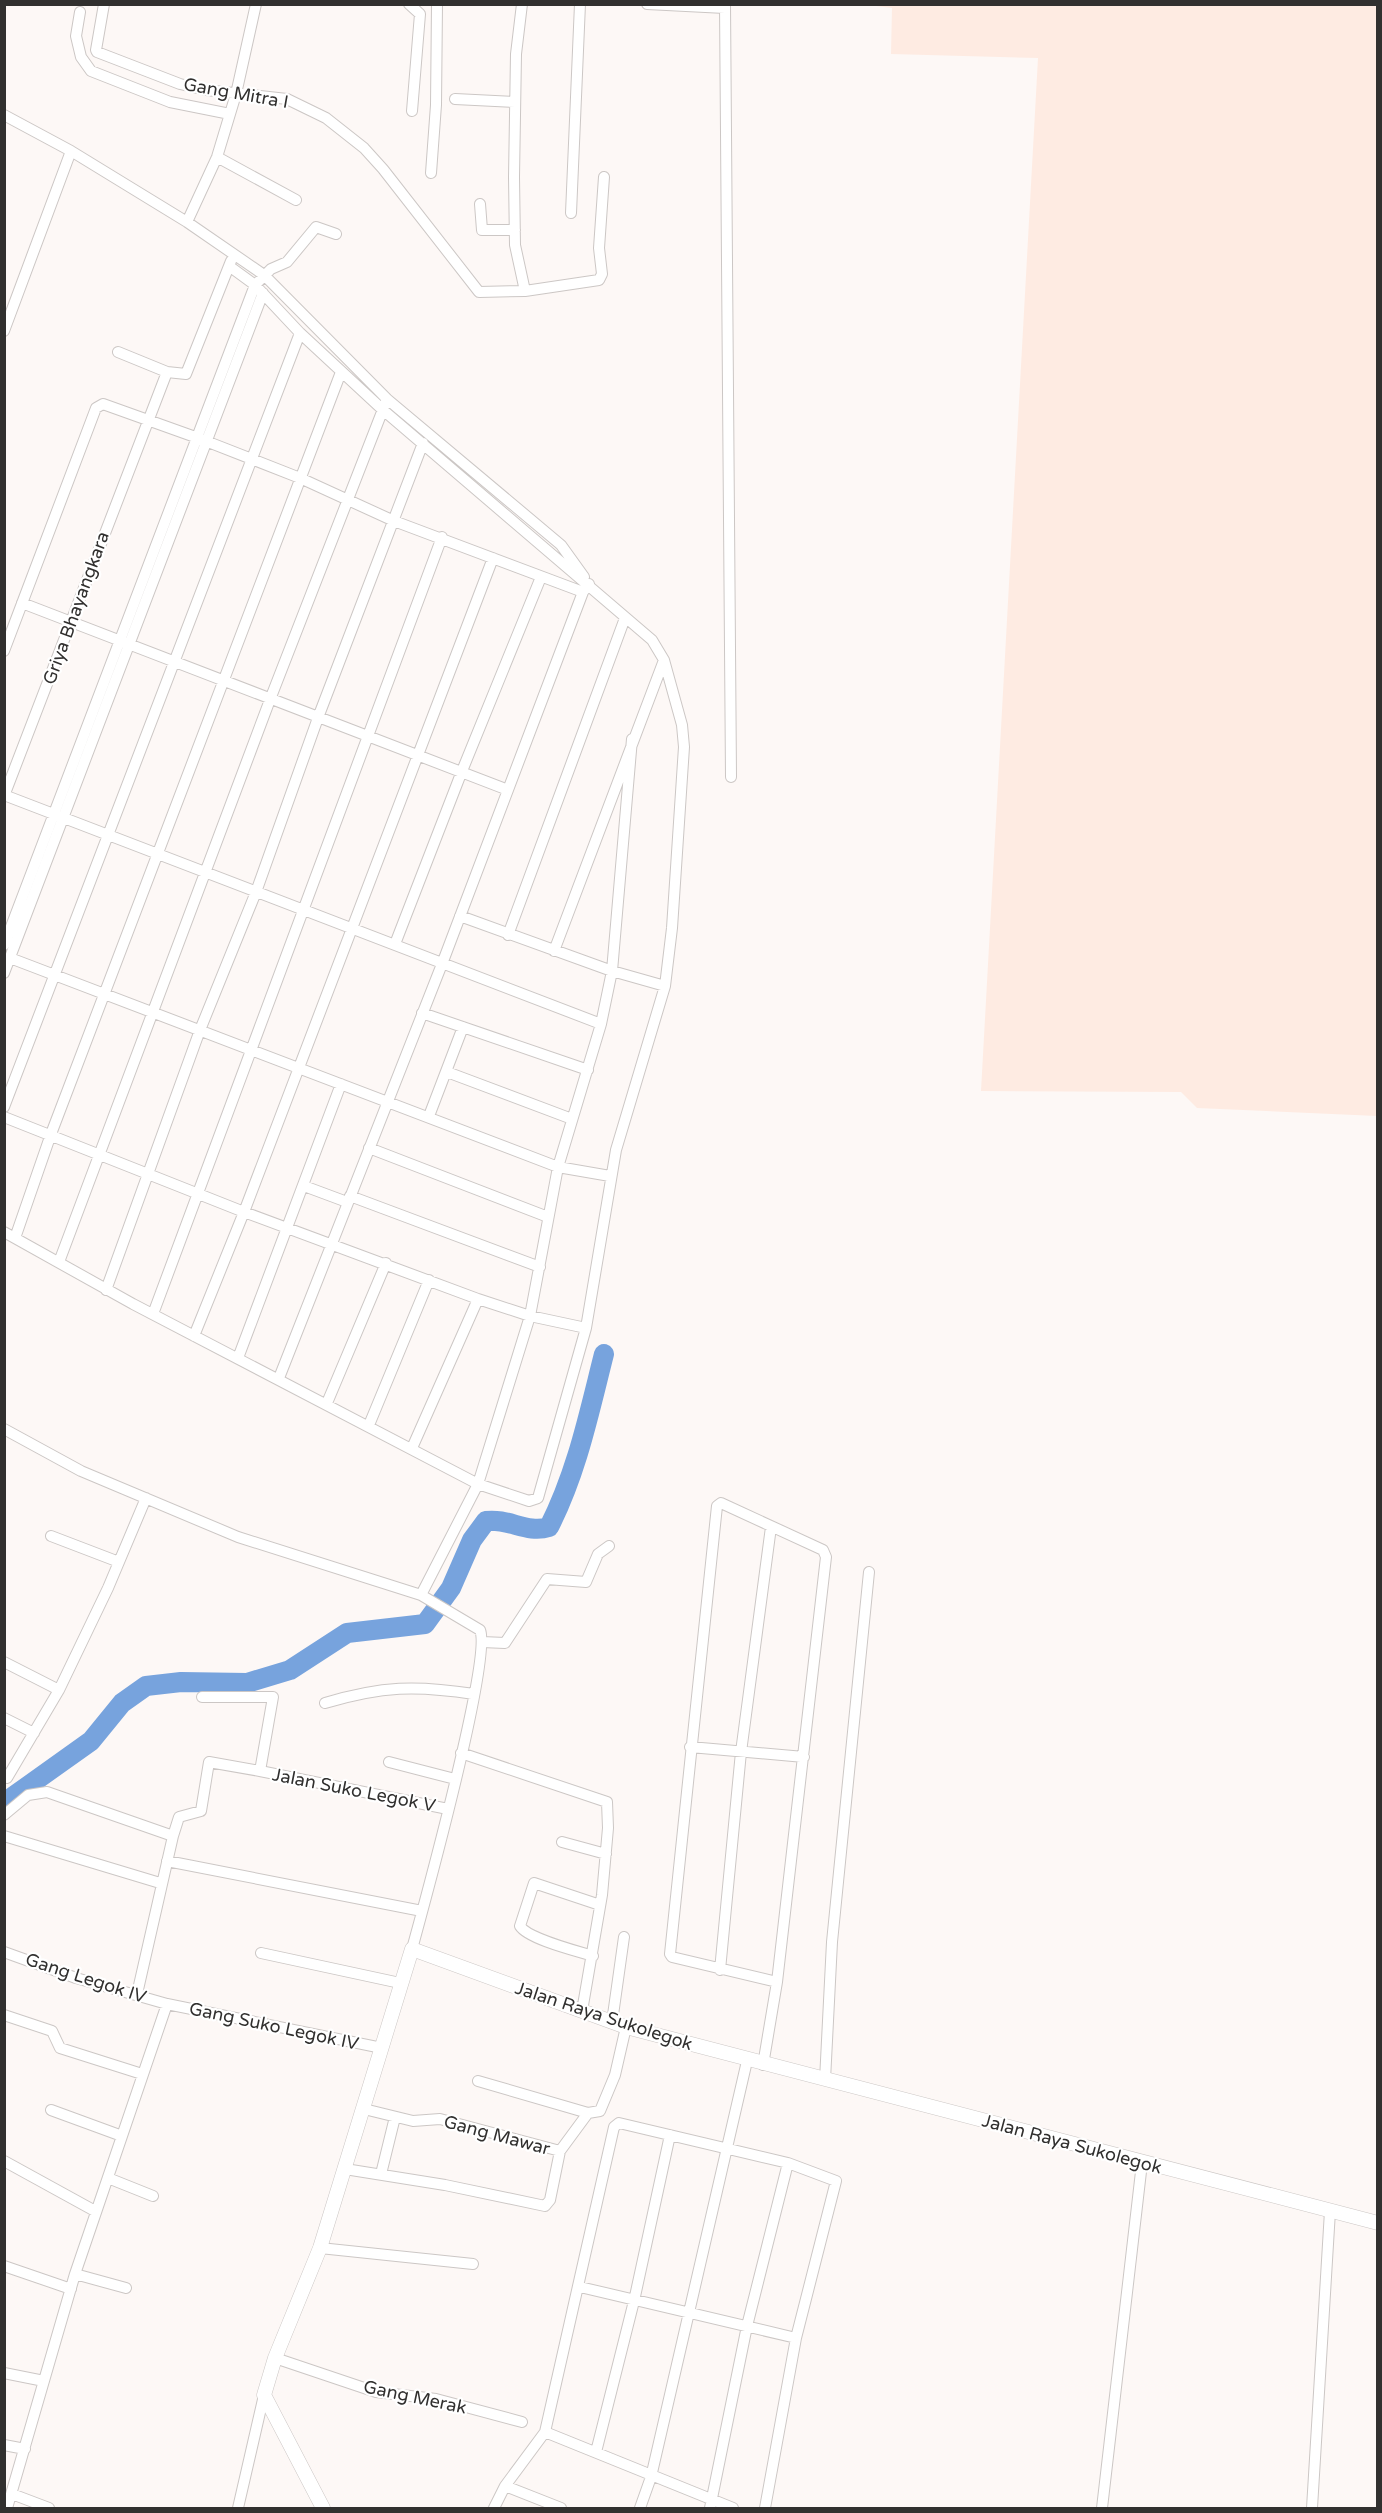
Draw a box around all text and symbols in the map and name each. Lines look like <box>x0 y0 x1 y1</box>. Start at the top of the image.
street label: Gang Mitra I <box>182 73 290 113</box>
street label: Griya Bhayangkara <box>38 528 114 688</box>
street label: Jalan Suko Legok V <box>271 1763 438 1817</box>
street label: Gang Legok IV <box>23 1948 150 2008</box>
street label: Jalan Raya Sukolegok <box>513 1977 696 2055</box>
street label: Gang Suko Legok IV <box>187 1997 361 2055</box>
street label: Jalan Raya Sukolegok <box>980 2109 1164 2179</box>
street label: Gang Mawar <box>441 2110 553 2160</box>
street label: Gang Merak <box>361 2375 469 2419</box>

